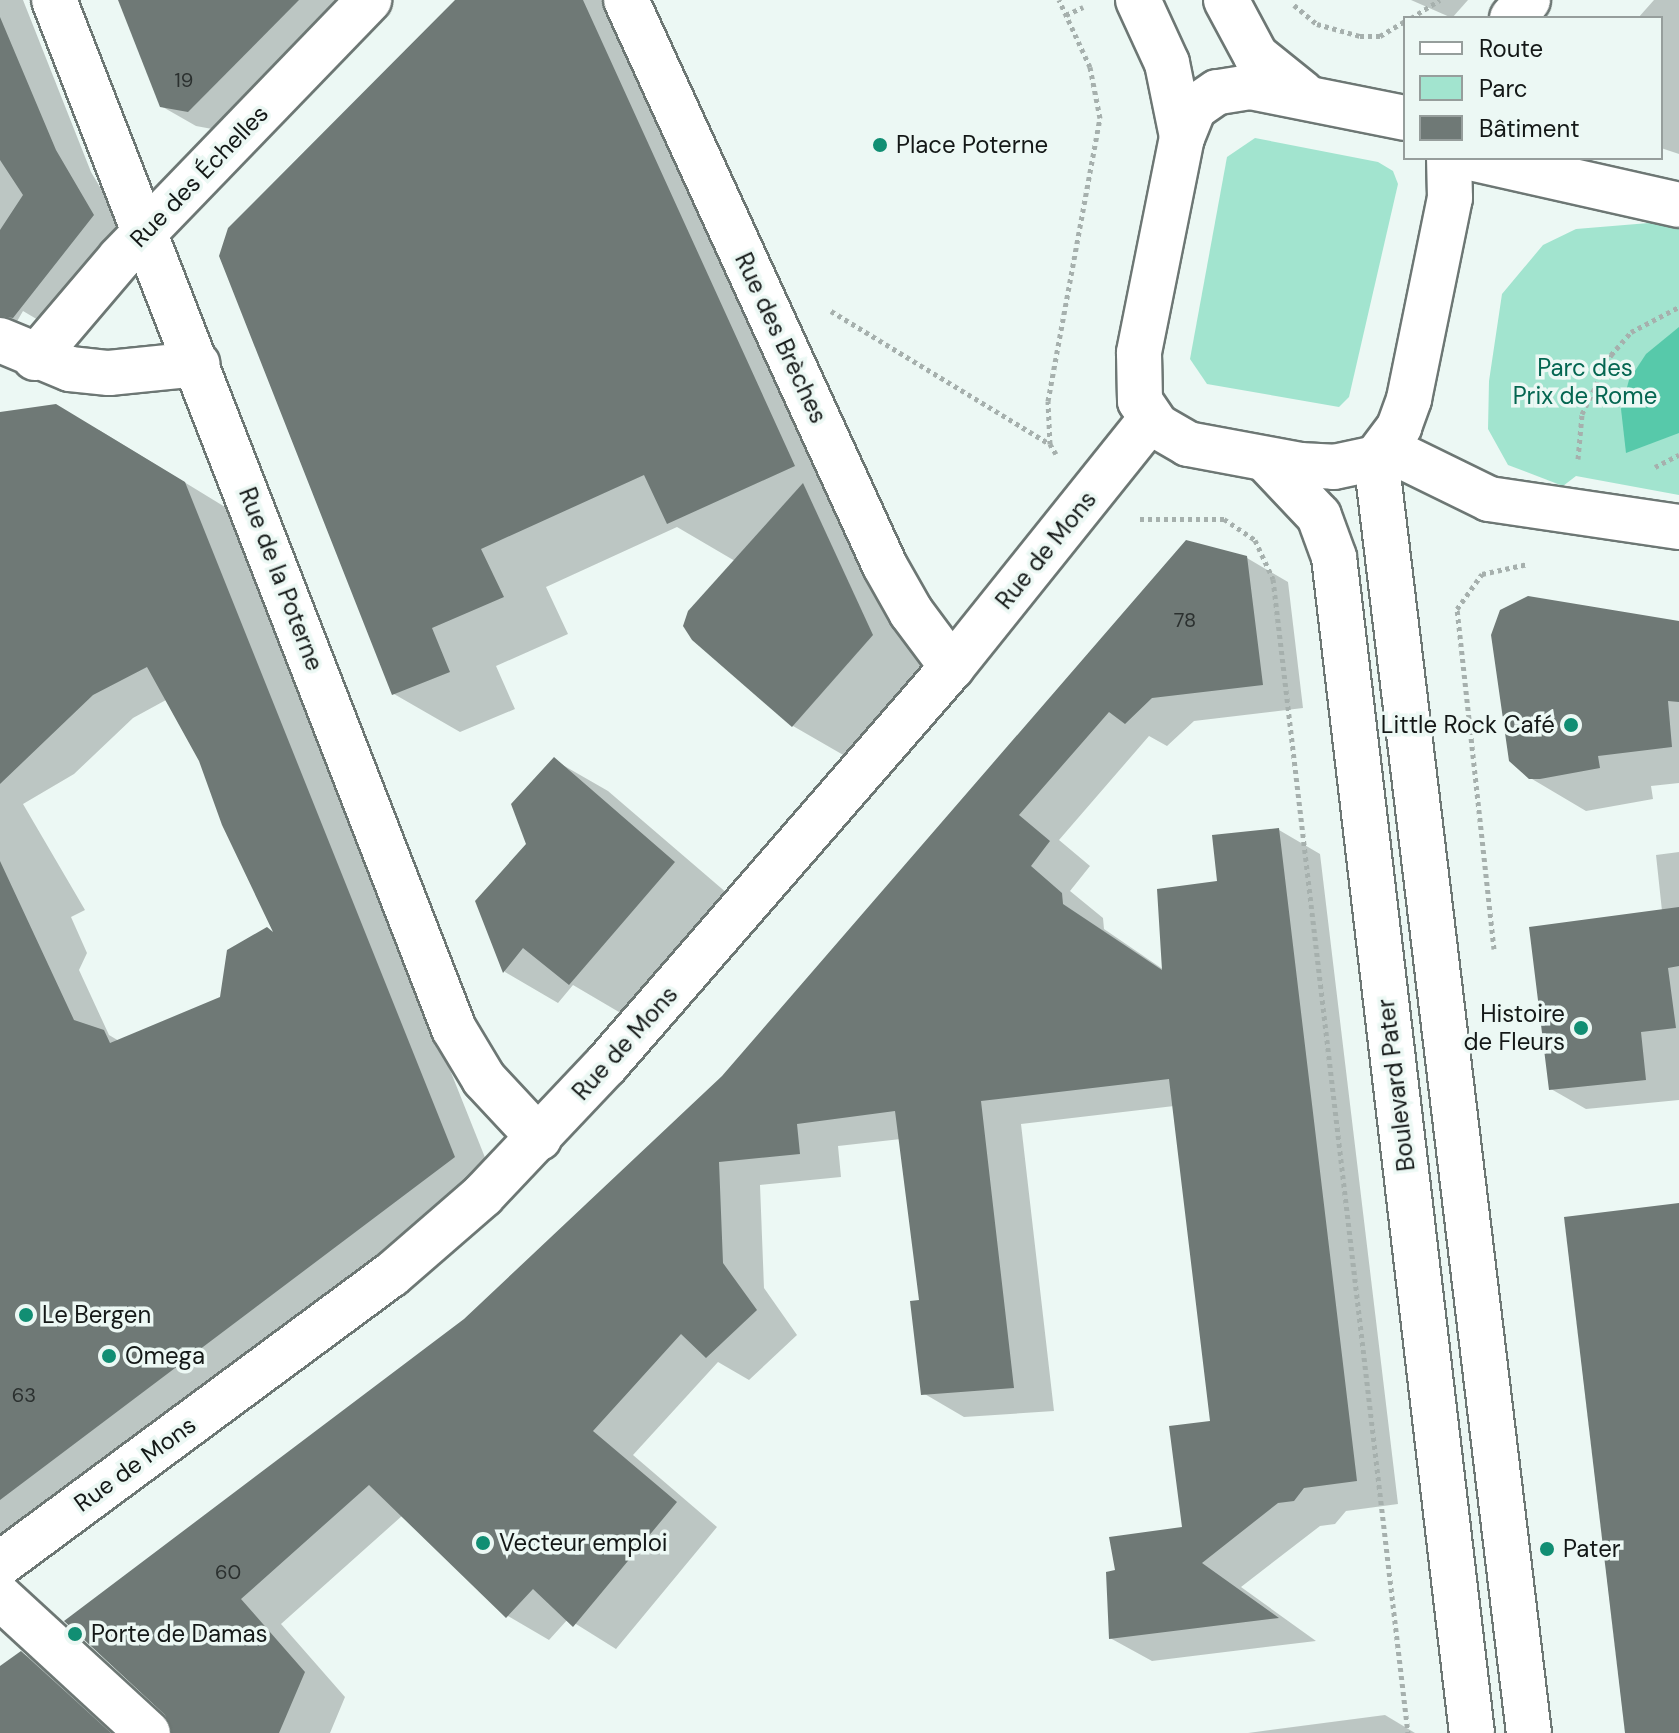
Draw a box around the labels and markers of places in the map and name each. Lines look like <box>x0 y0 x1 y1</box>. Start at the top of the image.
place label: Place Poterne <box>896 131 1048 159</box>
marker: Place Poterne <box>871 136 889 154</box>
place label: Little Rock Café <box>1381 711 1555 739</box>
marker: Little Rock Café <box>1562 716 1580 734</box>
place label: Histoire de Fleurs <box>1463 1000 1565 1056</box>
marker: Histoire de Fleurs <box>1572 1019 1590 1037</box>
place label: Le Bergen <box>42 1301 151 1329</box>
marker: Le Bergen <box>17 1306 35 1324</box>
place label: Omega <box>125 1342 205 1370</box>
marker: Omega <box>100 1347 118 1365</box>
place label: Vecteur emploi <box>499 1529 668 1557</box>
marker: Vecteur emploi <box>474 1534 492 1552</box>
place label: Pater <box>1563 1535 1621 1563</box>
marker: Pater <box>1538 1540 1556 1558</box>
place label: Porte de Damas <box>91 1620 268 1648</box>
marker: Porte de Damas <box>66 1625 84 1643</box>

